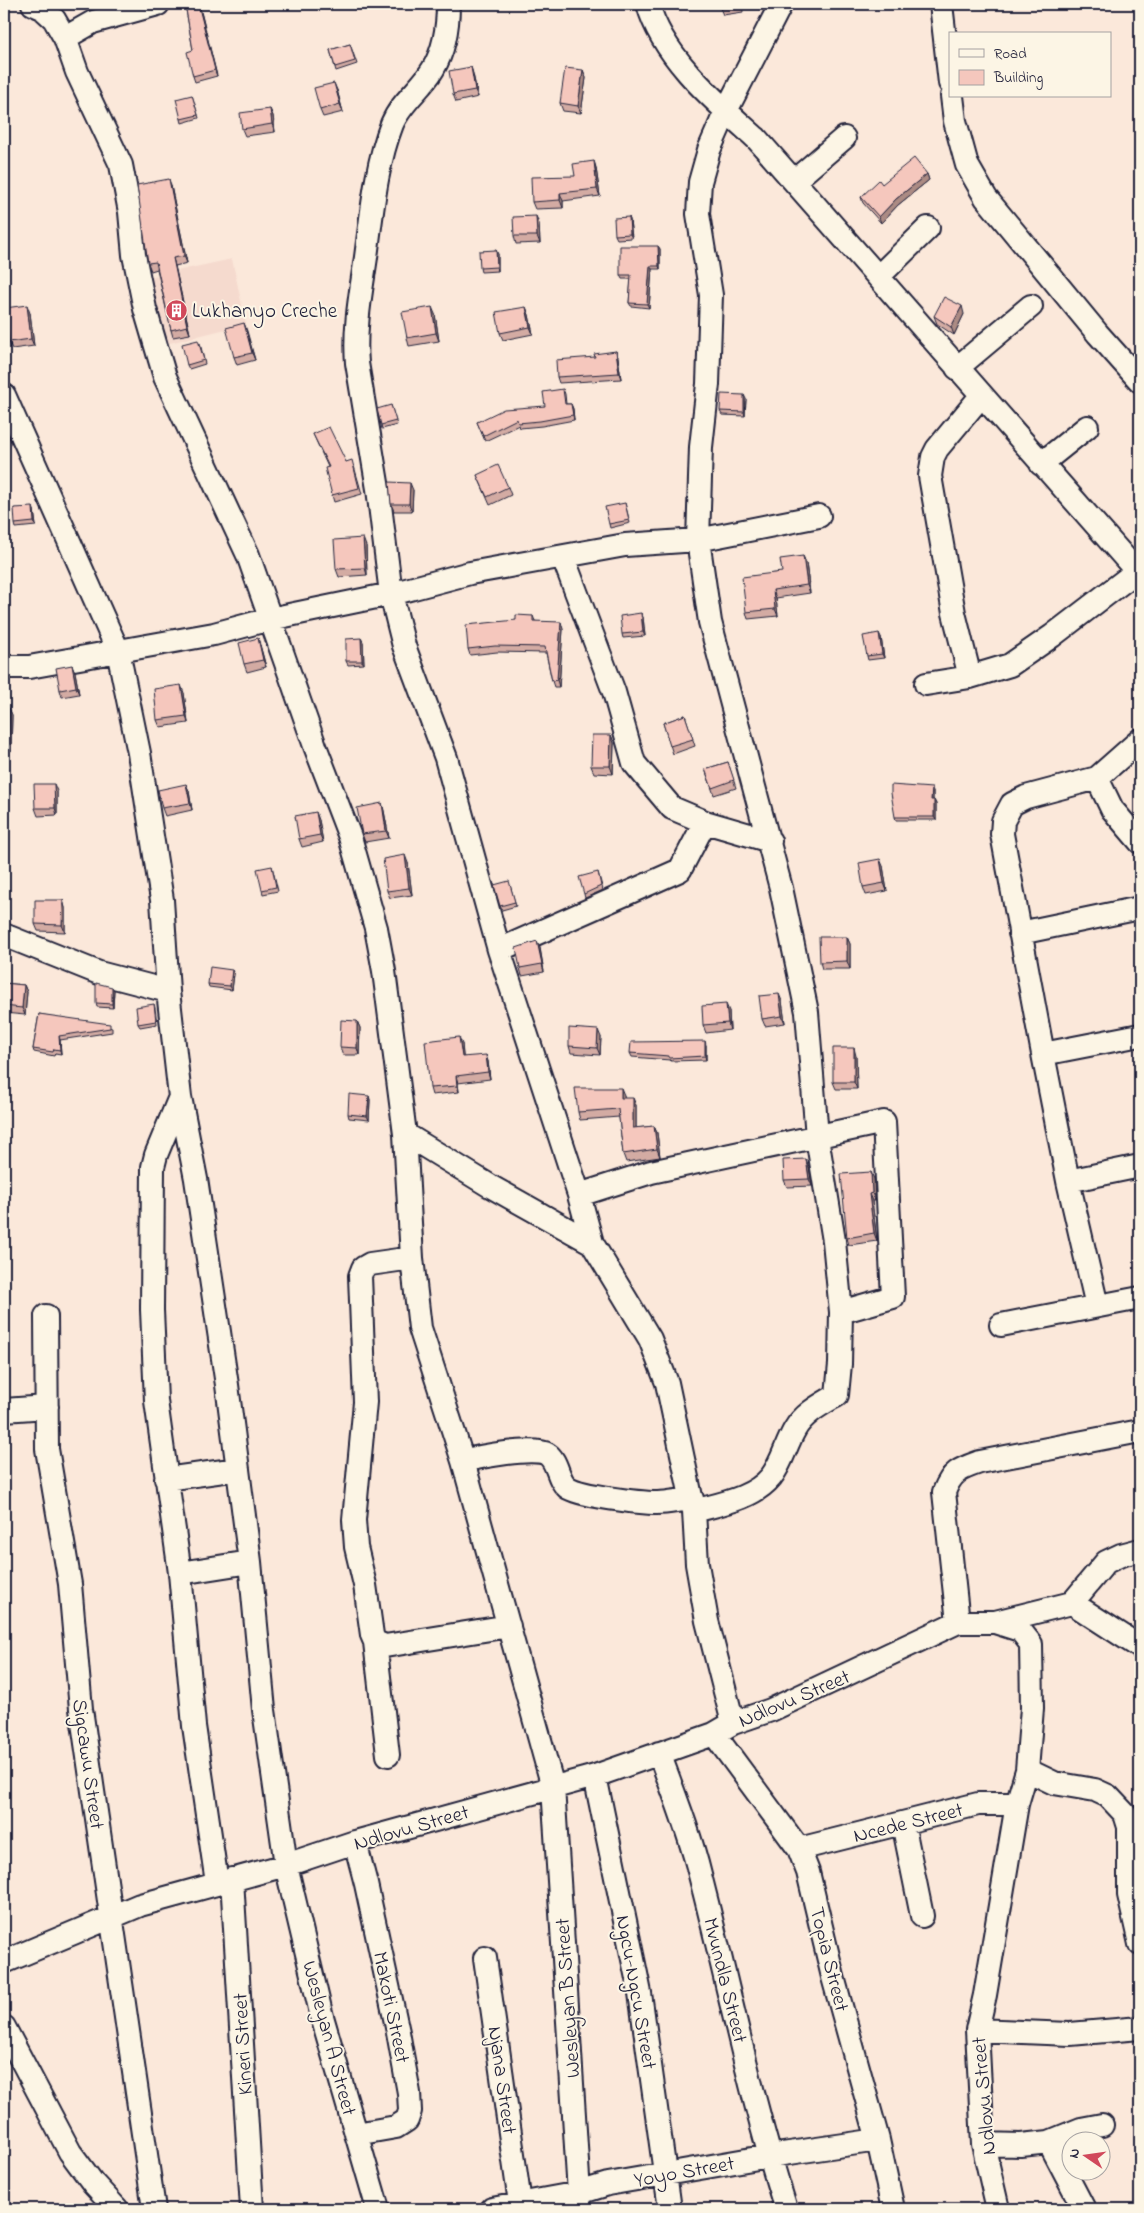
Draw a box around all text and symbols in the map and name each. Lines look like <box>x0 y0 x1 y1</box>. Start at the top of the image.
legend <box>949 32 1112 98</box>
text: Road <box>994 43 1027 65</box>
text: Building <box>993 67 1043 90</box>
place label: Lukhanyo Creche <box>192 297 338 329</box>
building icon: Lukhanyo Creche <box>164 298 188 322</box>
street label: Ndlovu Street <box>734 1663 855 1737</box>
street label: Sigcawu Street <box>61 1697 111 1832</box>
street label: Ncede Street <box>850 1796 967 1852</box>
street label: Ndlovu Street <box>350 1798 473 1860</box>
street label: Topia Street <box>801 1904 856 2015</box>
street label: Ngcu-Ngcu Street <box>605 1913 663 2072</box>
street label: Mvundla Street <box>694 1915 754 2046</box>
street label: Wesleyan B Street <box>548 1917 592 2079</box>
street label: Makoti Street <box>364 1949 416 2066</box>
street label: Wesleyan A Street <box>291 1958 363 2120</box>
street label: Kineri Street <box>226 1992 262 2096</box>
street label: Njana Street <box>479 2024 523 2136</box>
street label: Ndlovu Street <box>965 2035 1005 2156</box>
north arrow <box>1062 2130 1112 2180</box>
text: N <box>1064 2146 1086 2160</box>
street label: Yoyo Street <box>632 2149 737 2199</box>

